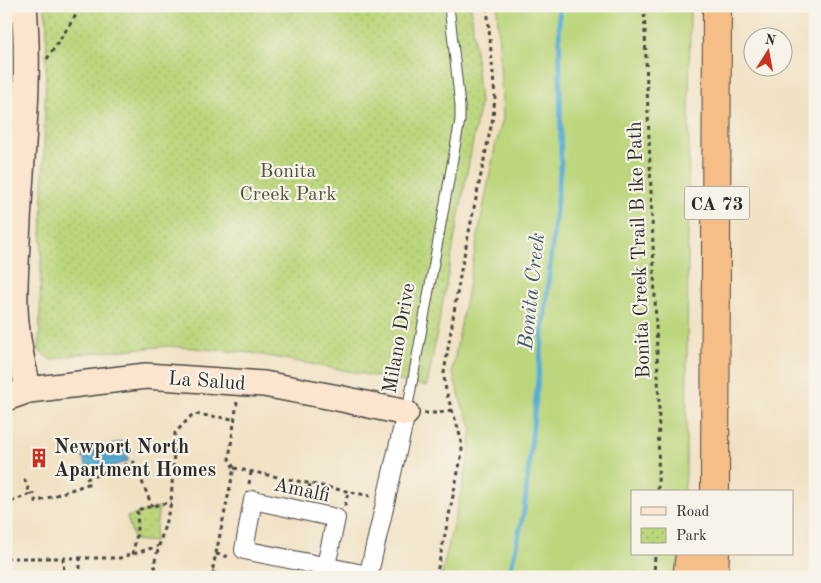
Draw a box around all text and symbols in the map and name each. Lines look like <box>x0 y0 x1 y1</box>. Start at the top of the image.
north arrow <box>744 28 794 78</box>
text: N <box>764 32 777 48</box>
street label: Bonita Creek Trail B ike Path <box>626 121 654 379</box>
park label: Bonita Creek Park <box>239 162 337 205</box>
road number: CA 73 <box>684 187 750 220</box>
water label: Bonita Creek <box>516 232 549 352</box>
street label: Milano Drive <box>380 282 420 395</box>
street label: La Salud <box>167 369 246 395</box>
place label: Newport North Apartment Homes <box>54 438 216 481</box>
building icon: Newport North Apartment Homes <box>28 447 50 469</box>
street label: Amalfi <box>272 475 332 507</box>
legend <box>631 490 794 556</box>
text: Road <box>676 505 710 520</box>
text: Park <box>676 529 707 544</box>

